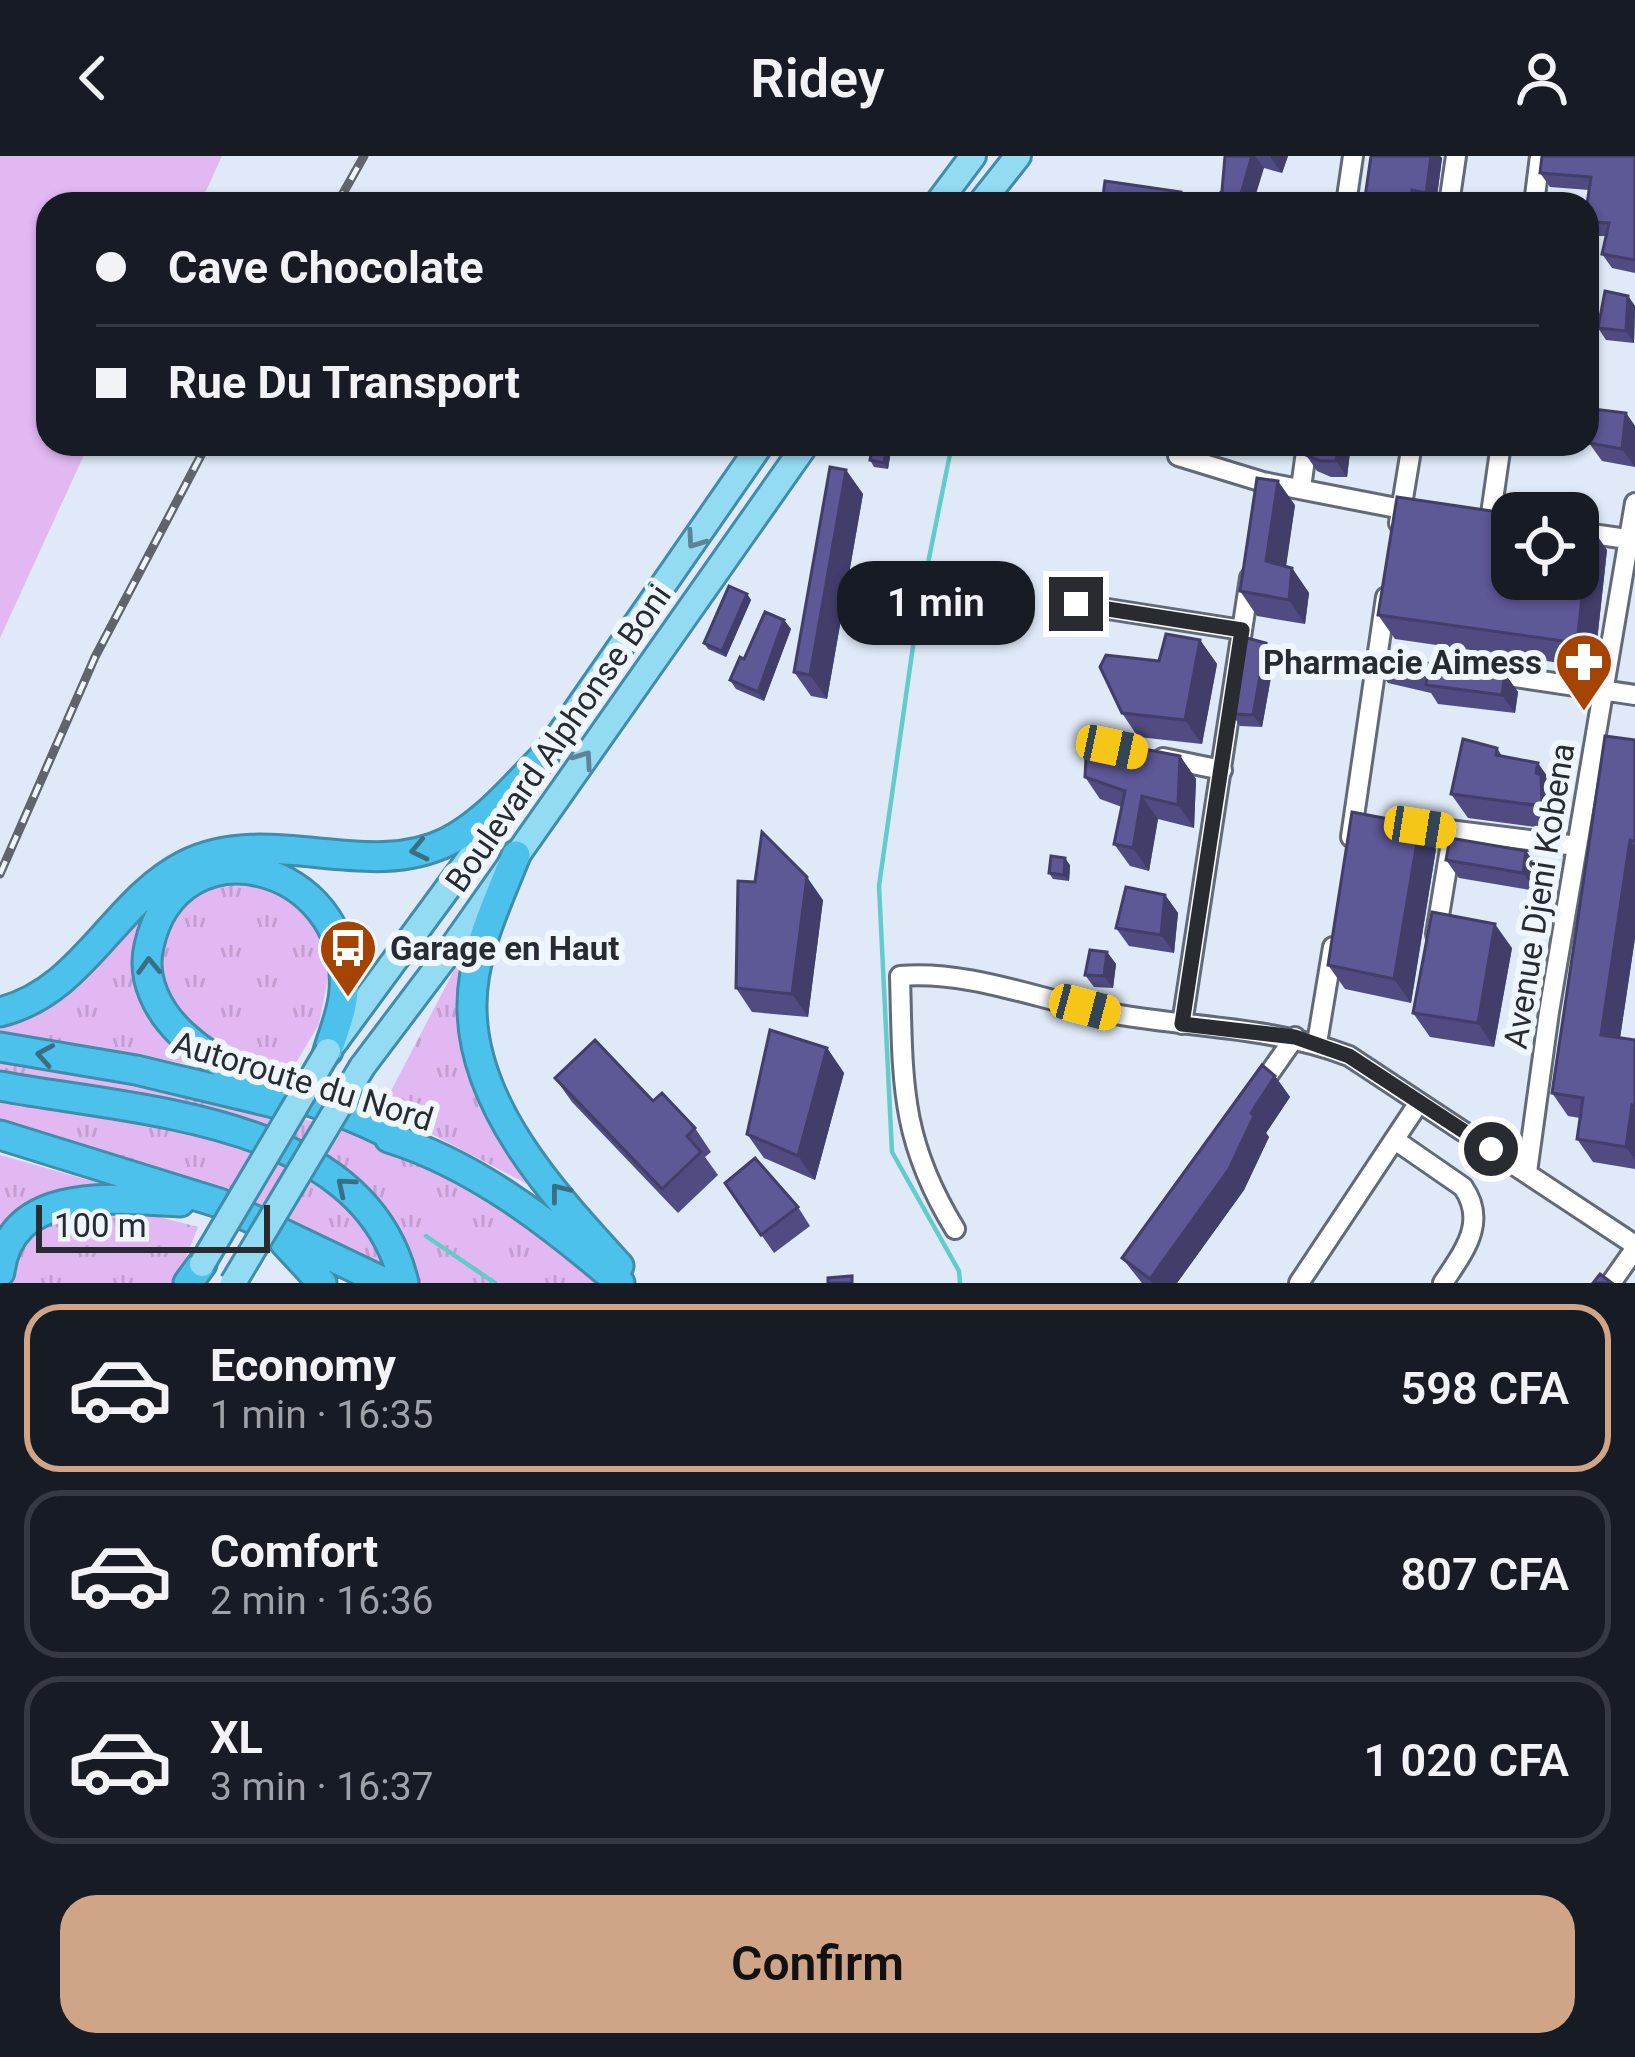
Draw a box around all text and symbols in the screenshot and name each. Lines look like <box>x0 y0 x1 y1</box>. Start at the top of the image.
icon: back <box>60 45 126 111</box>
icon: person <box>1509 45 1575 111</box>
text: Ridey <box>750 47 885 110</box>
text: Cave Chocolate <box>168 241 484 294</box>
text: Rue Du Transport <box>168 356 520 409</box>
map controls <box>1491 492 1599 600</box>
button: locate <box>1491 492 1599 600</box>
one-way arrow <box>687 527 709 549</box>
callout: 1 min <box>836 562 1034 646</box>
street label: Boulevard Alphonse Boni <box>437 577 679 899</box>
route end <box>1049 577 1103 631</box>
text: 1 min <box>887 580 985 626</box>
pharmacy icon: Pharmacie Aimess <box>1553 631 1615 713</box>
place label: Pharmacie Aimess <box>1263 643 1542 682</box>
car <box>1073 722 1151 772</box>
street label: Avenue Djeni Kobena <box>1496 740 1582 1052</box>
one-way arrow <box>570 751 592 773</box>
car <box>1382 804 1458 850</box>
one-way arrow <box>409 836 429 861</box>
bus stop icon: Garage en Haut <box>317 917 379 999</box>
place label: Garage en Haut <box>390 929 619 968</box>
one-way arrow <box>137 956 163 974</box>
car <box>1046 980 1124 1034</box>
street label: Autoroute du Nord <box>168 1023 438 1139</box>
one-way arrow <box>35 1043 55 1068</box>
route start <box>1464 1122 1518 1176</box>
one-way arrow <box>337 1178 359 1200</box>
one-way arrow <box>552 1184 574 1206</box>
scale bar <box>36 1199 270 1252</box>
text: 100 m <box>54 1206 147 1245</box>
icon: car <box>66 1334 174 1442</box>
text: Economy <box>210 1339 396 1392</box>
text: 598 CFA <box>1400 1362 1569 1415</box>
text: 1 min · 16:35 <box>210 1392 433 1438</box>
icon: car <box>66 1520 174 1628</box>
text: Comfort <box>210 1525 378 1578</box>
text: 807 CFA <box>1400 1548 1569 1601</box>
text: 2 min · 16:36 <box>210 1578 433 1624</box>
icon: car <box>66 1706 174 1814</box>
text: XL <box>210 1711 263 1764</box>
text: 1 020 CFA <box>1364 1734 1569 1787</box>
text: 3 min · 16:37 <box>210 1764 433 1810</box>
button: Confirm <box>60 1895 1575 2033</box>

